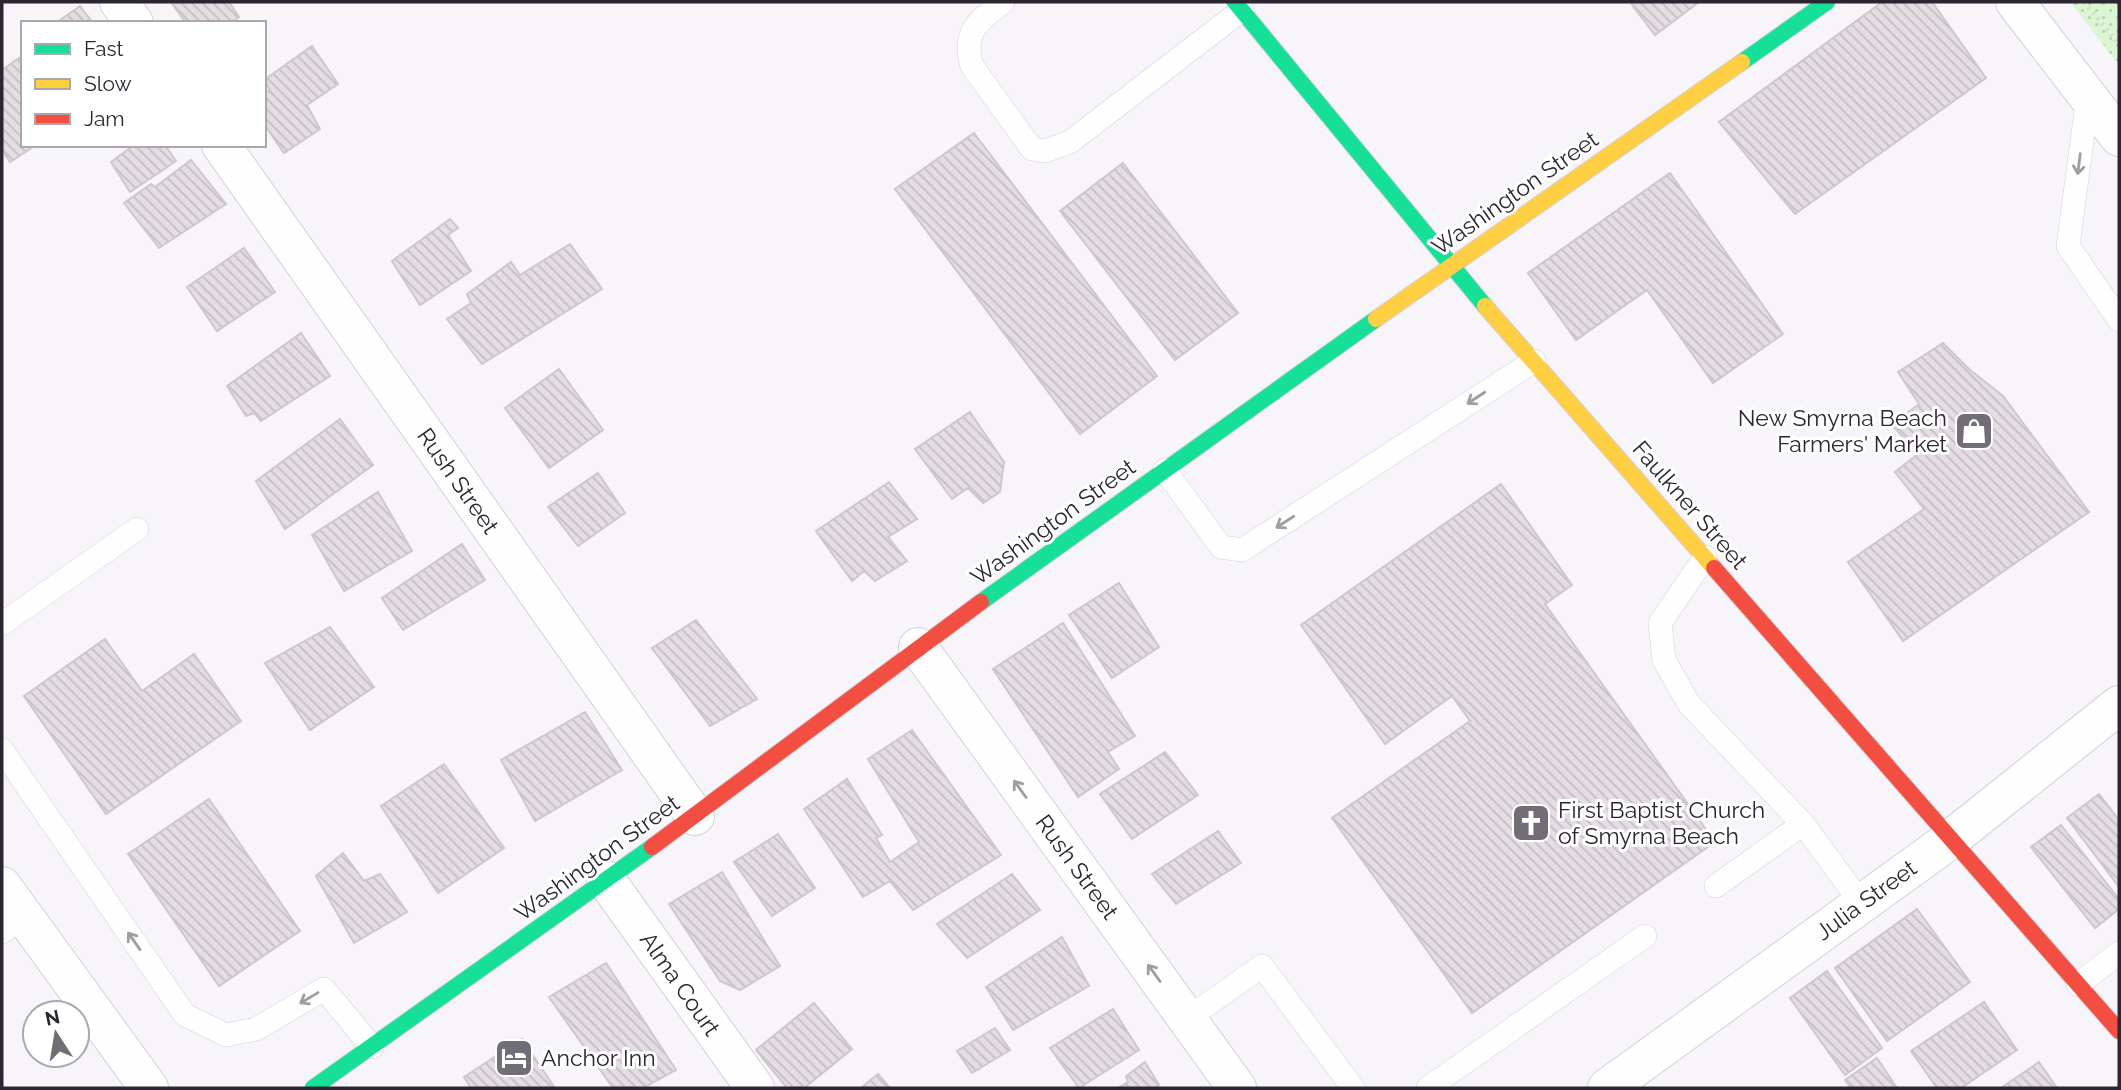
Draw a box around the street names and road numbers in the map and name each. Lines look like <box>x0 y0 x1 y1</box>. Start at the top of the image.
street label: Washington Street <box>1426 125 1603 260</box>
street label: Rush Street <box>412 423 505 539</box>
street label: Faulkner Street <box>1627 435 1753 574</box>
street label: Washington Street <box>965 453 1140 590</box>
street label: Washington Street <box>509 789 684 926</box>
street label: Rush Street <box>1030 809 1125 924</box>
street label: Julia Street <box>1810 854 1922 945</box>
street label: Alma Court <box>635 927 726 1041</box>

